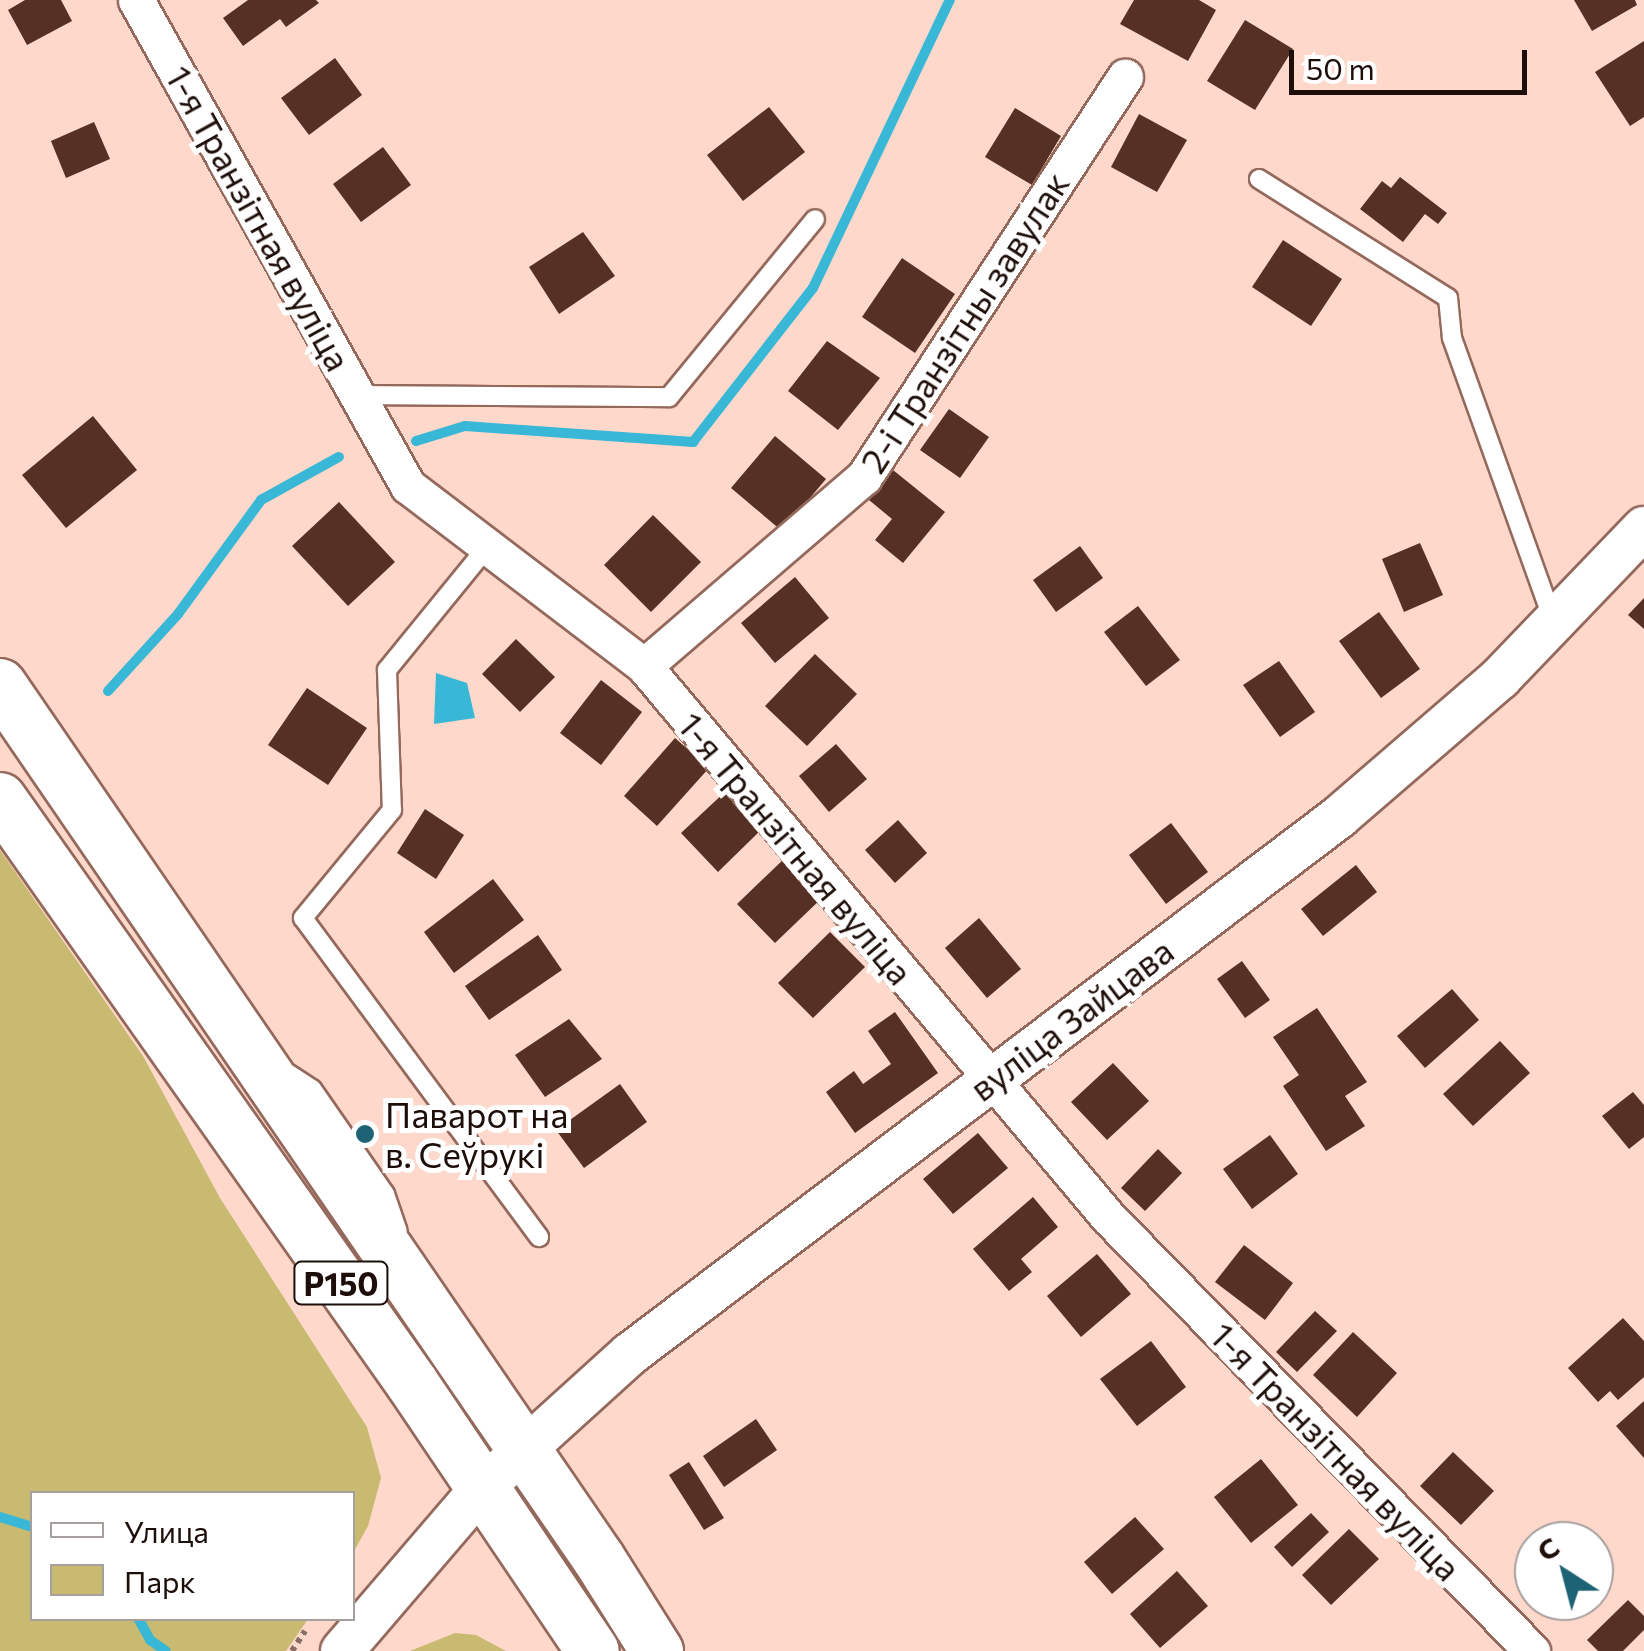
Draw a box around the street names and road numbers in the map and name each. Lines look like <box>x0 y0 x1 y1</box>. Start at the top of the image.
street label: 1-я Транзітная вуліца <box>158 58 360 378</box>
street label: 2-і Транзітны завулак <box>851 164 1077 480</box>
street label: 1-я Транзітная вуліца <box>670 704 922 992</box>
street label: вуліца Зайцава <box>961 929 1181 1109</box>
road number: Р150 <box>291 1256 391 1310</box>
street label: 1-я Транзітная вуліца <box>1202 1314 1470 1588</box>

